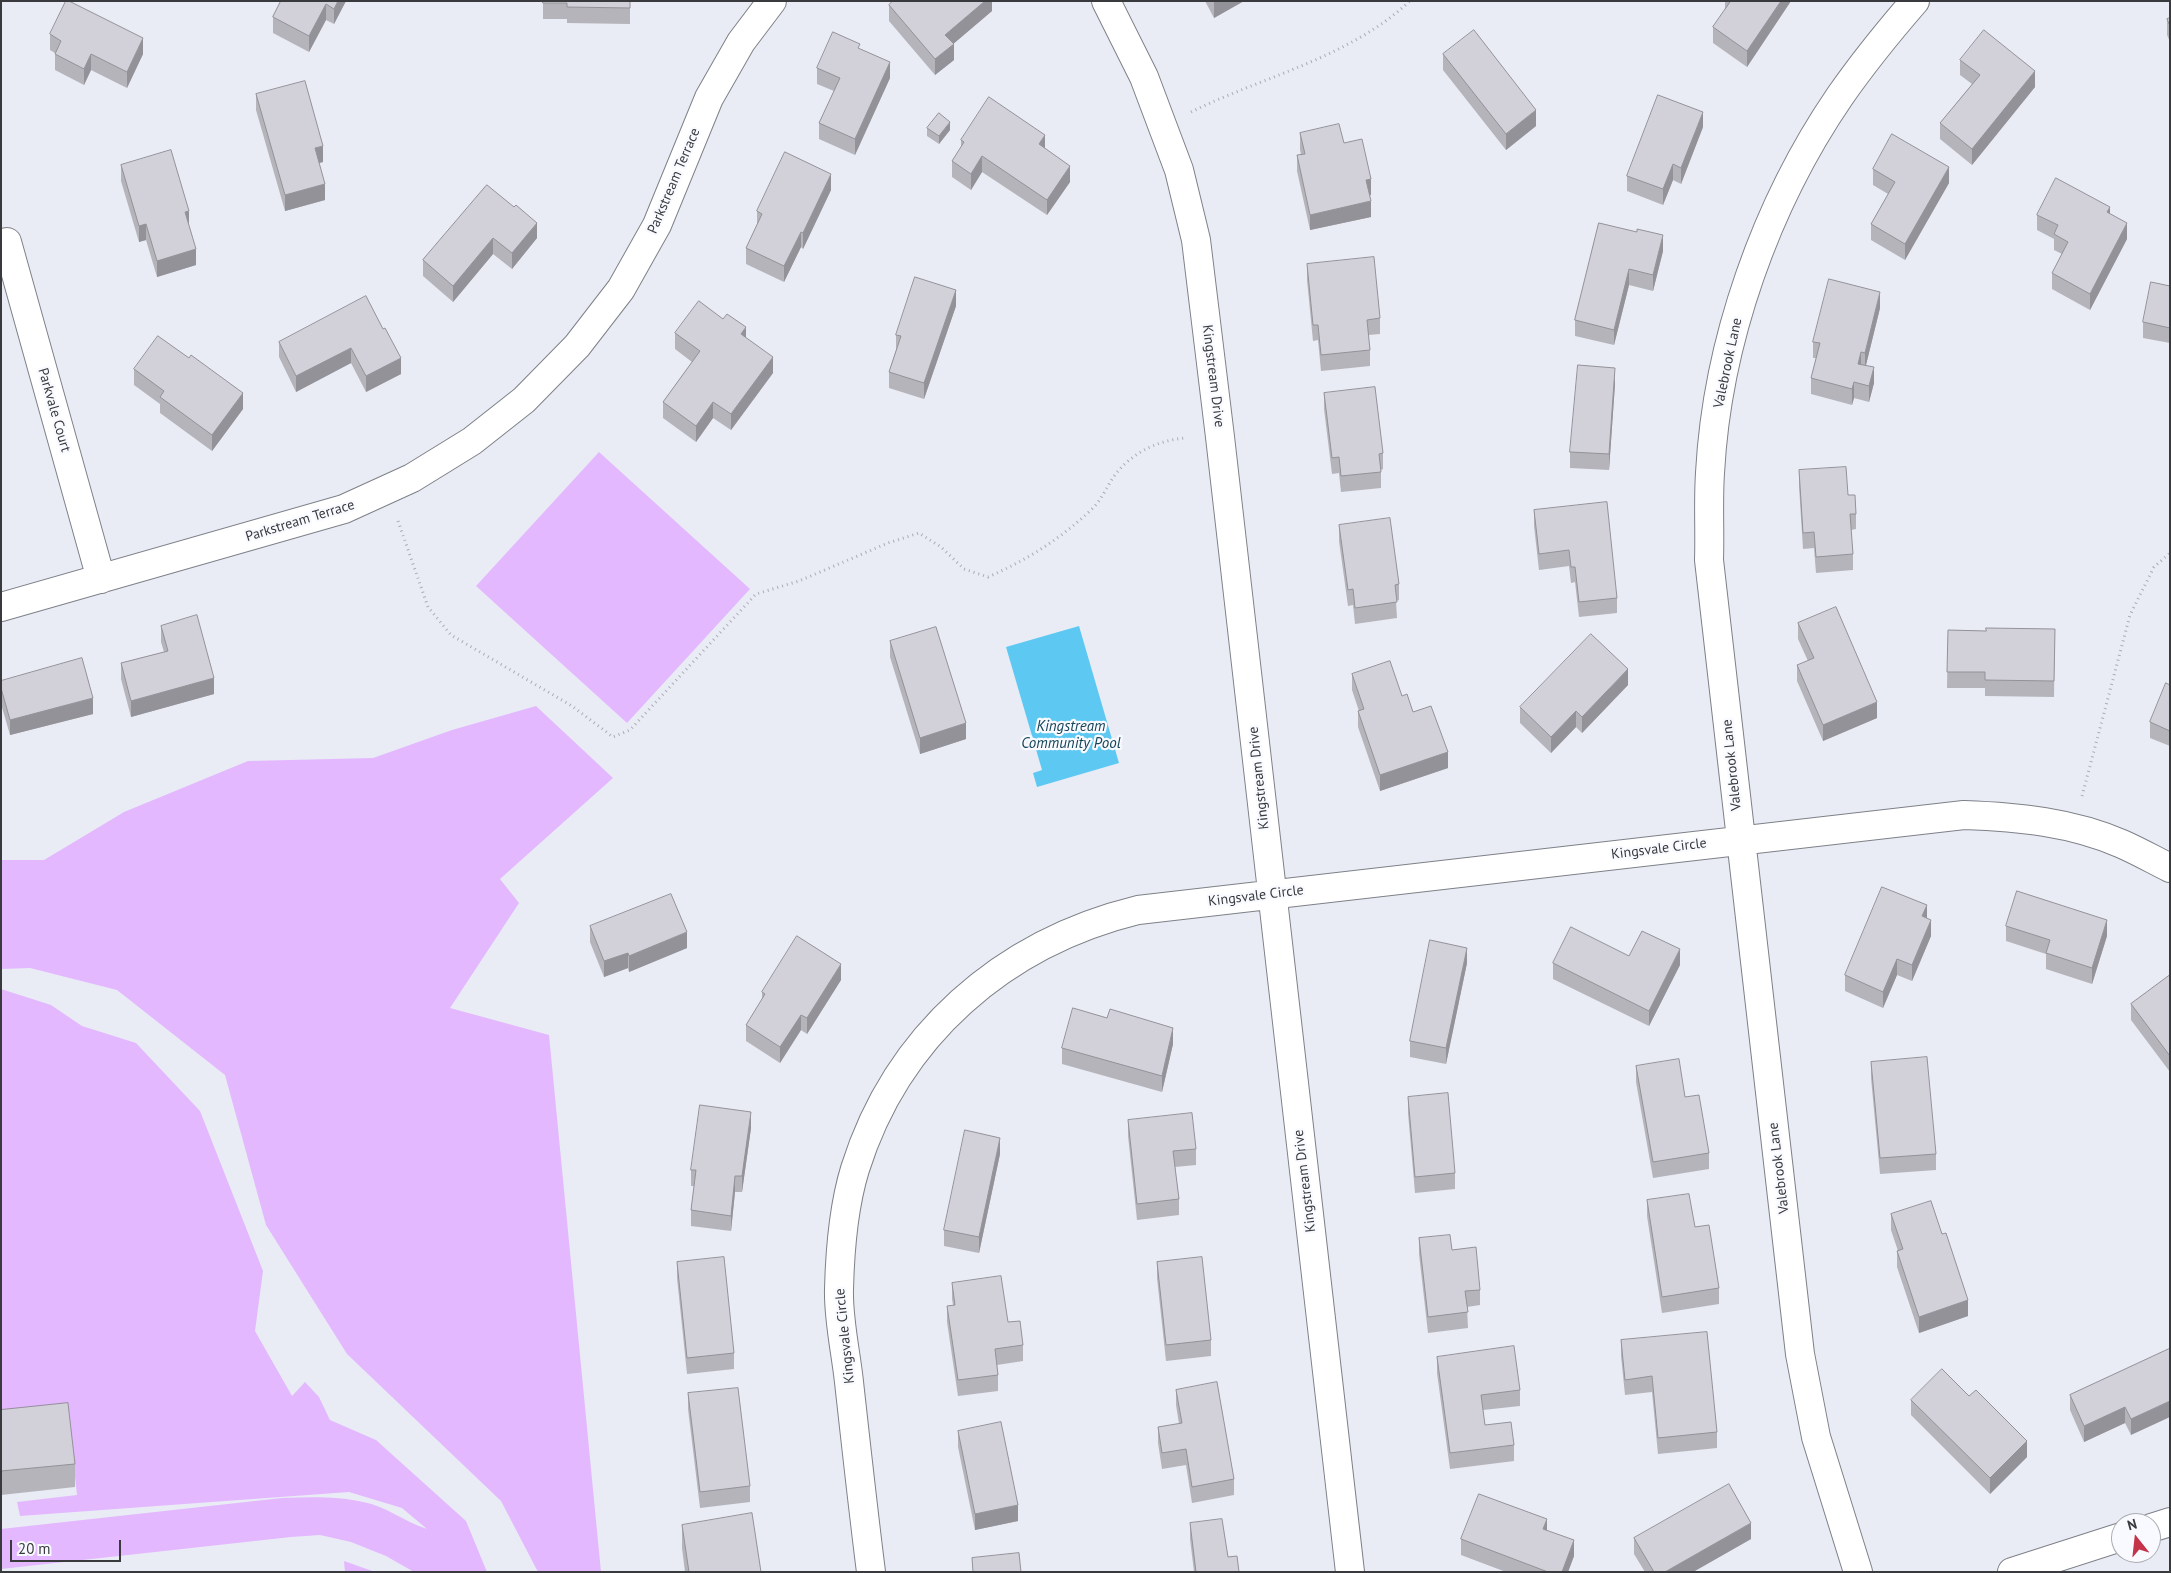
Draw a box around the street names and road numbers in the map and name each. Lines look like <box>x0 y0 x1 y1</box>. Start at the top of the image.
street label: Parkstream Terrace <box>644 126 704 236</box>
street label: Valebrook Lane <box>1710 316 1746 410</box>
street label: Kingstream Drive <box>1198 324 1228 428</box>
street label: Parkvale Court <box>34 366 74 454</box>
street label: Parkstream Terrace <box>244 496 356 546</box>
street label: Valebrook Lane <box>1719 718 1745 812</box>
street label: Kingstream Drive <box>1245 726 1273 830</box>
street label: Kingsvale Circle <box>1610 835 1708 863</box>
street label: Kingsvale Circle <box>1207 882 1305 910</box>
street label: Valebrook Lane <box>1765 1121 1793 1215</box>
street label: Kingstream Drive <box>1290 1129 1320 1233</box>
street label: Kingsvale Circle <box>832 1287 858 1385</box>

